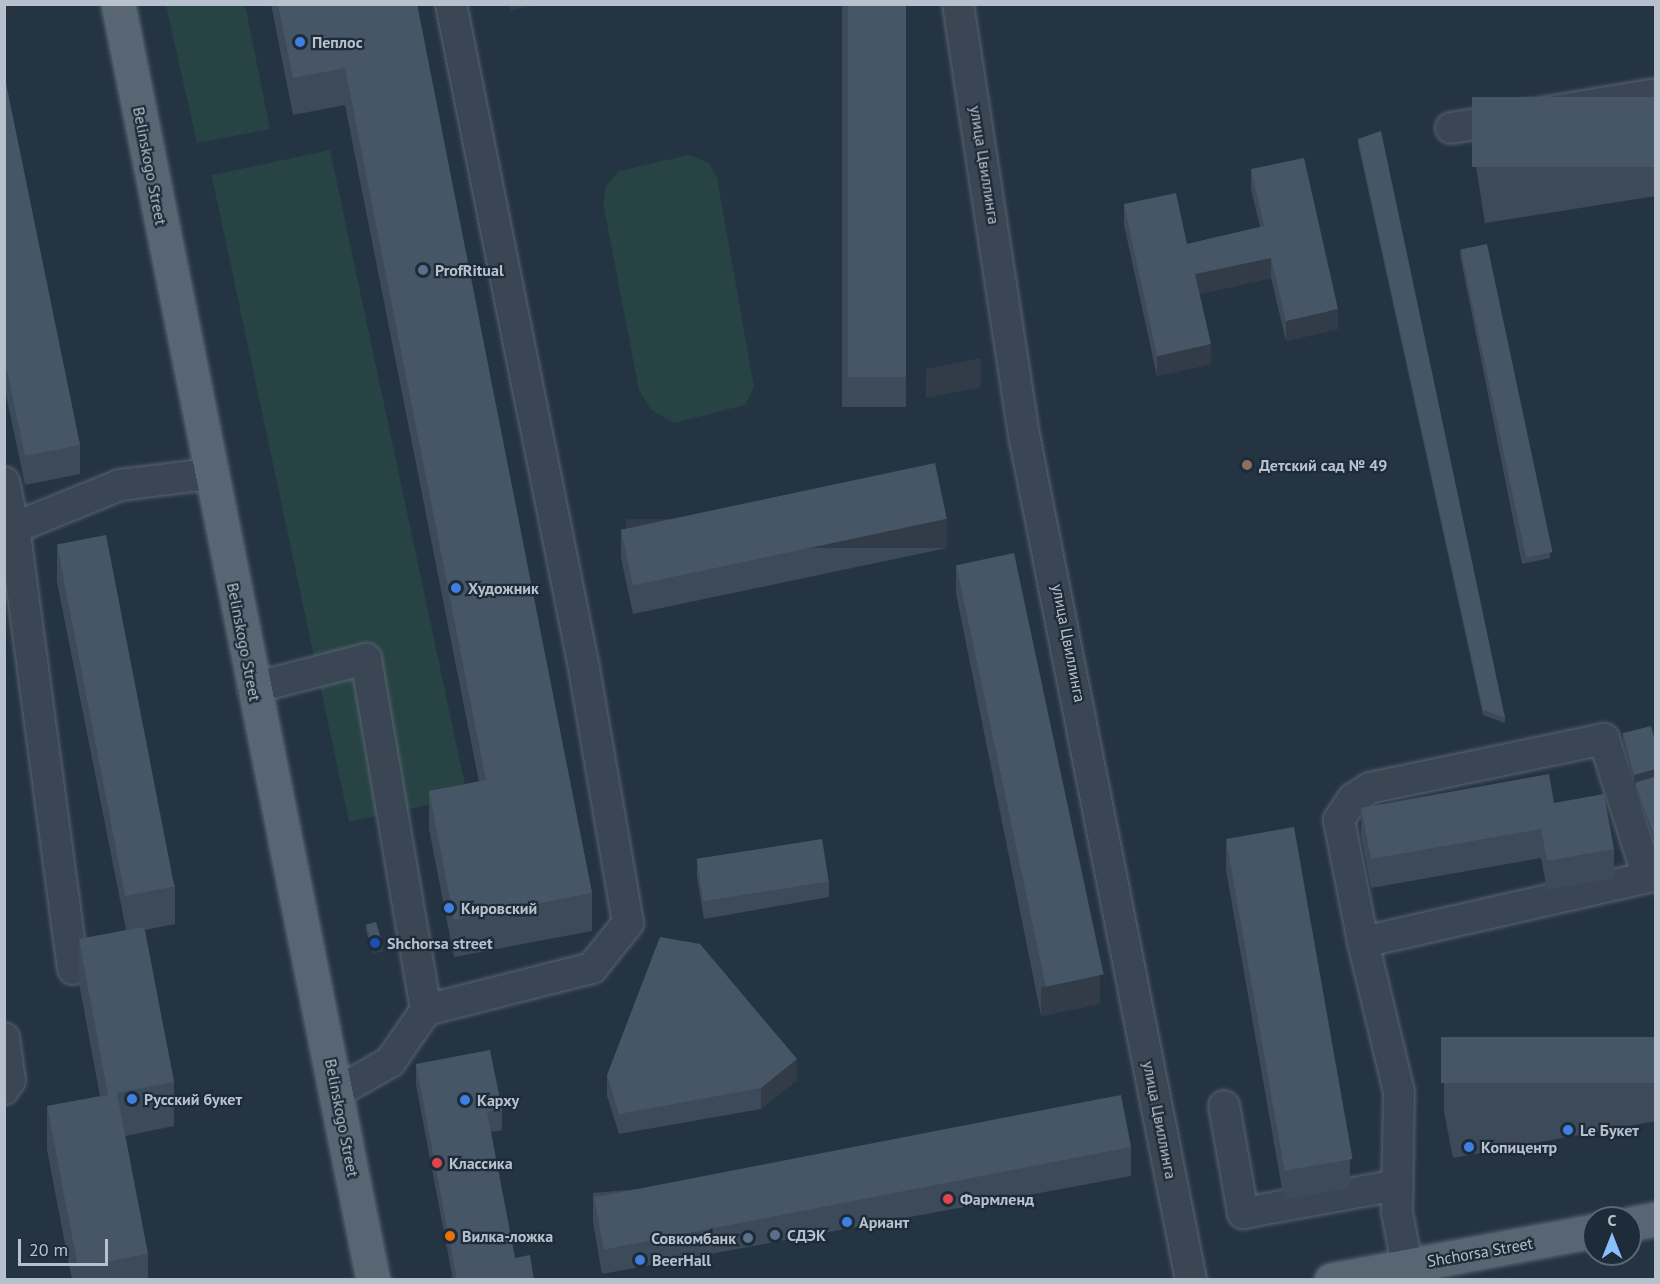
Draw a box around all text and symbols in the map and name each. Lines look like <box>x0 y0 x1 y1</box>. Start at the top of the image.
place label: Пеплос <box>312 32 363 52</box>
marker: Пеплос <box>293 35 307 49</box>
street label: улица Цвиллинга <box>966 104 1004 226</box>
street label: Belinskogo Street <box>129 105 171 227</box>
place label: ProfRitual <box>435 260 504 280</box>
marker: ProfRitual <box>416 263 430 277</box>
place label: Детский сад № 49 <box>1259 455 1387 475</box>
marker: Детский сад № 49 <box>1240 458 1254 472</box>
place label: Художник <box>468 578 539 598</box>
street label: Belinskogo Street <box>223 581 265 703</box>
marker: Художник <box>449 581 463 595</box>
street label: улица Цвиллинга <box>1048 582 1090 704</box>
place label: Кировский <box>461 898 537 918</box>
marker: Кировский <box>442 901 456 915</box>
place label: Shchorsa street <box>387 933 493 953</box>
marker: Shchorsa street <box>368 936 382 950</box>
street label: Belinskogo Street <box>321 1057 363 1179</box>
street label: улица Цвиллинга <box>1139 1059 1181 1181</box>
place label: Русский букет <box>144 1089 242 1109</box>
place label: Карху <box>477 1090 519 1110</box>
marker: Русский букет <box>125 1092 139 1106</box>
marker: Карху <box>458 1093 472 1107</box>
place label: Le Букет <box>1580 1120 1639 1140</box>
marker: Le Букет <box>1561 1123 1575 1137</box>
place label: Копицентр <box>1481 1137 1557 1157</box>
marker: Копицентр <box>1462 1140 1476 1154</box>
place label: Классика <box>449 1153 513 1173</box>
marker: Классика <box>430 1156 444 1170</box>
place label: Фармленд <box>960 1189 1034 1209</box>
marker: Фармленд <box>941 1192 955 1206</box>
north arrow <box>1582 1206 1642 1266</box>
text: С <box>1608 1210 1616 1230</box>
place label: Ариант <box>859 1212 909 1232</box>
marker: Ариант <box>840 1215 854 1229</box>
place label: СДЭК <box>787 1225 826 1245</box>
place label: Вилка-ложка <box>462 1226 553 1246</box>
scale bar <box>21 1227 111 1265</box>
place label: Совкомбанк <box>651 1228 736 1248</box>
marker: СДЭК <box>768 1228 782 1242</box>
marker: Вилка-ложка <box>443 1229 457 1243</box>
marker: Совкомбанк <box>741 1231 755 1245</box>
street label: Shchorsa Street <box>1426 1233 1534 1271</box>
text: 20 m <box>29 1238 68 1261</box>
place label: BeerHall <box>652 1250 711 1270</box>
marker: BeerHall <box>633 1253 647 1267</box>

